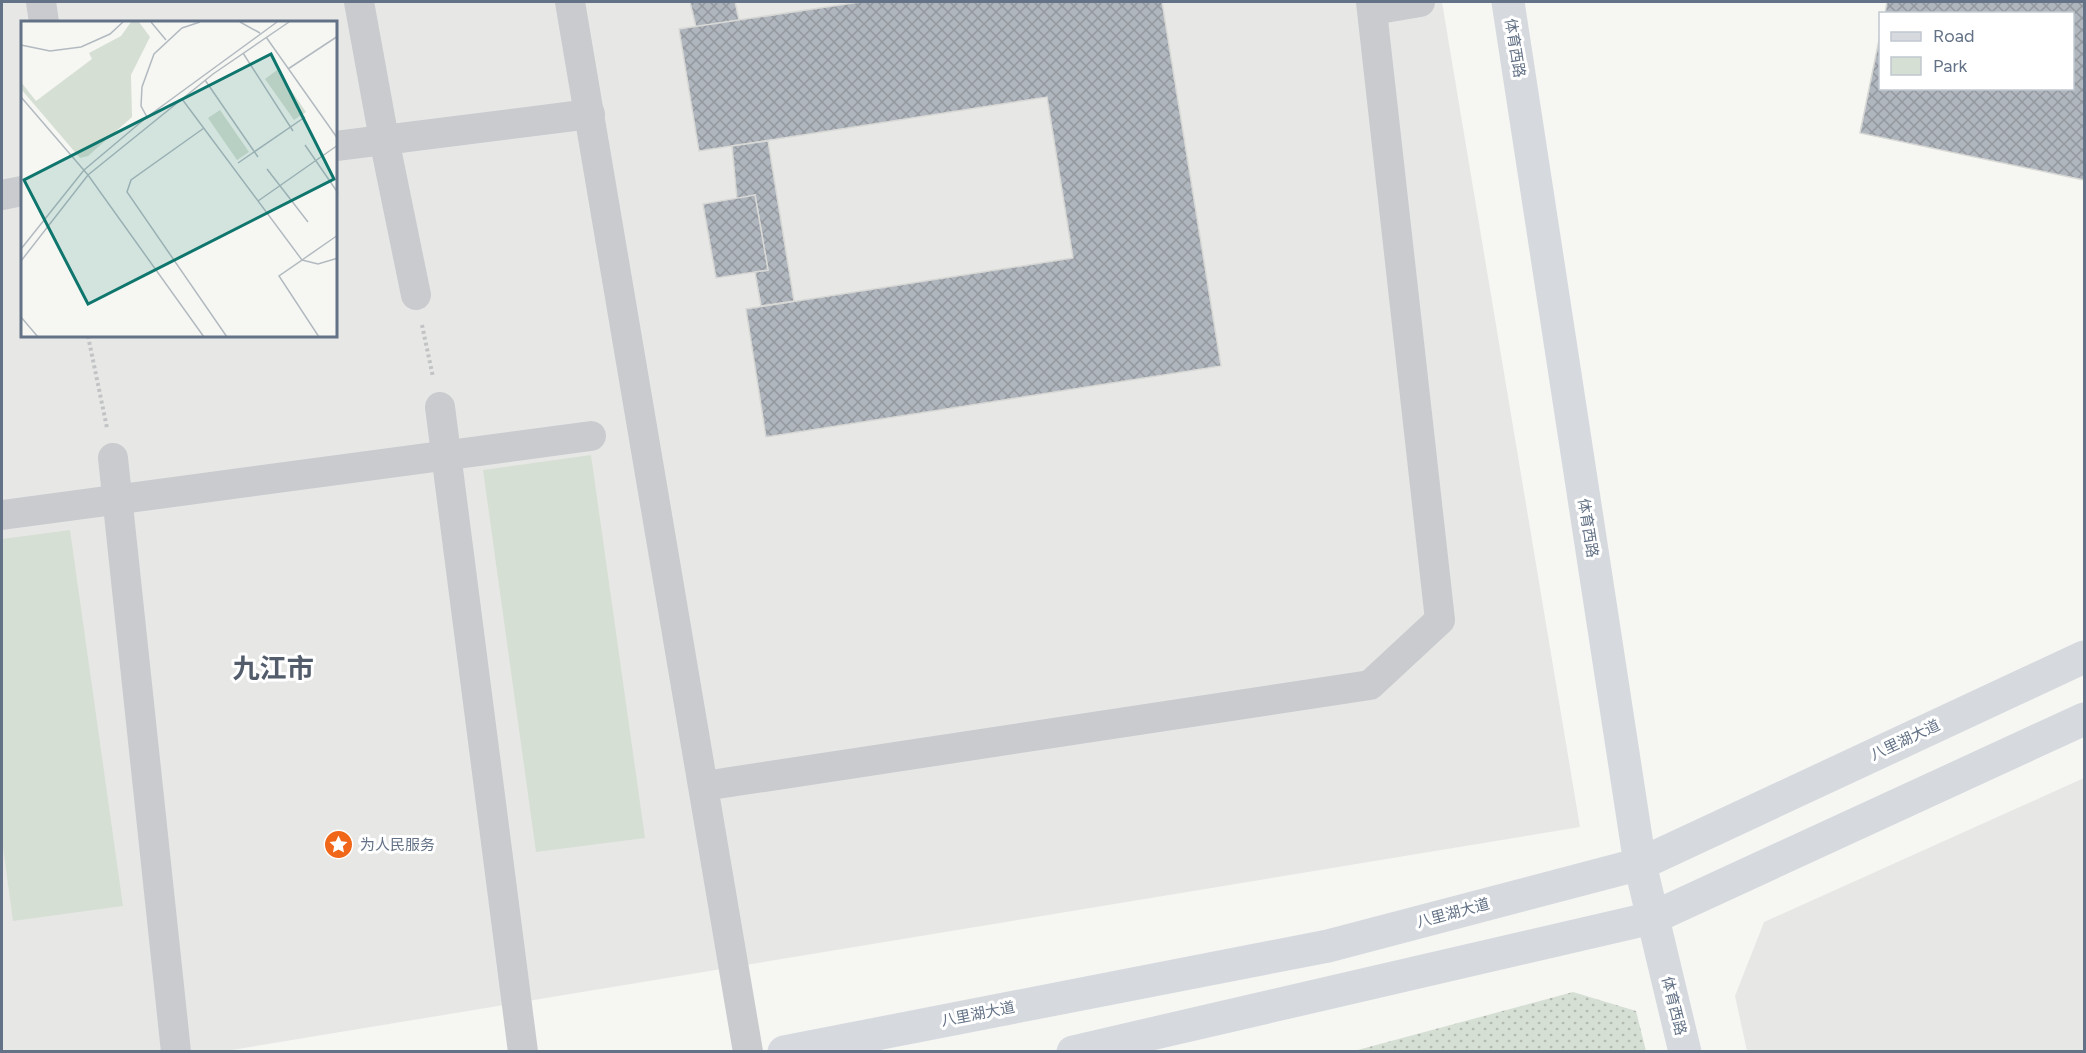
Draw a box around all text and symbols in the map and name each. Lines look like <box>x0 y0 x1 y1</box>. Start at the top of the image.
legend <box>1879 12 2074 90</box>
street label: 体育西路 <box>1501 17 1529 79</box>
inset map <box>21 21 338 338</box>
text: Road <box>1933 25 1974 47</box>
text: Park <box>1933 55 1968 77</box>
street label: 体育西路 <box>1574 497 1602 559</box>
district label: 九江市 <box>233 652 314 685</box>
street label: 八里湖大道 <box>1867 716 1943 764</box>
place icon: 为人民服务 <box>323 829 355 861</box>
place label: 为人民服务 <box>360 836 435 854</box>
street label: 八里湖大道 <box>1414 895 1492 931</box>
street label: 体育西路 <box>1658 975 1690 1037</box>
street label: 八里湖大道 <box>939 998 1017 1030</box>

